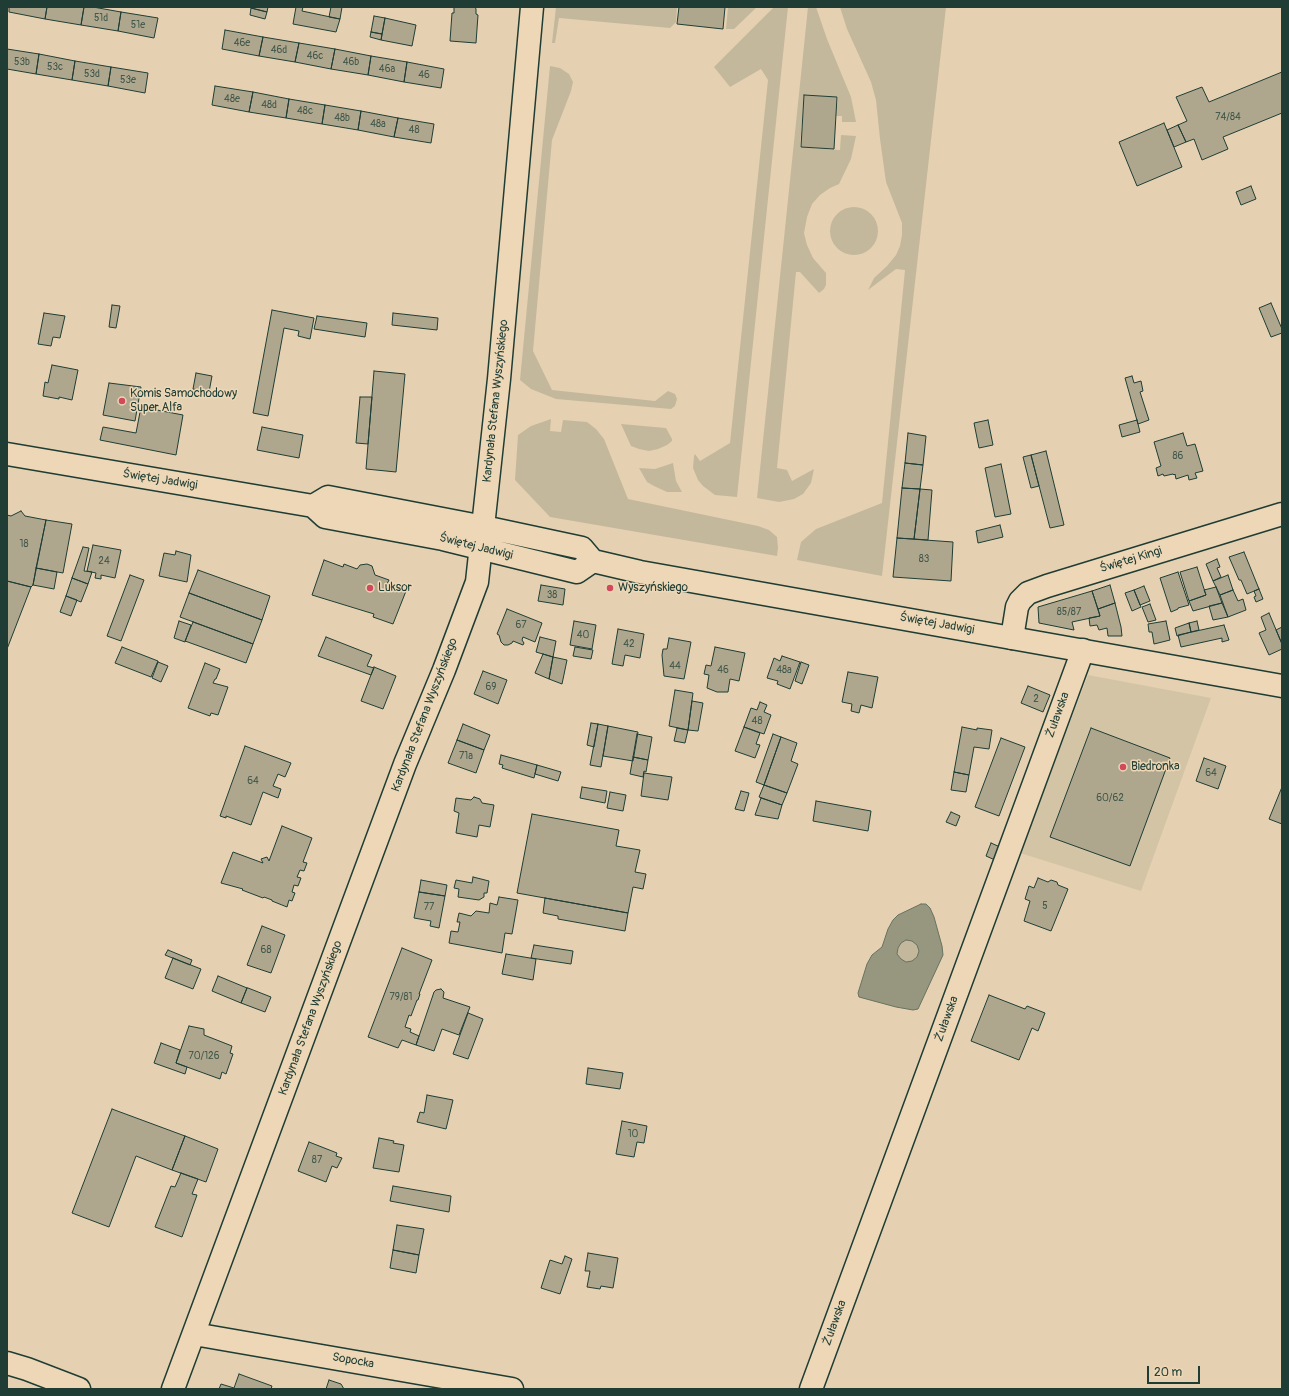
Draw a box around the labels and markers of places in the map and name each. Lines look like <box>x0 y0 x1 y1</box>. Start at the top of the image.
place label: Komis Samochodowy Super Alfa <box>130 387 237 415</box>
marker: Komis Samochodowy Super Alfa <box>117 396 127 406</box>
place label: Luksor <box>378 581 412 595</box>
place label: Wyszyńskiego <box>618 581 688 595</box>
marker: Luksor <box>365 583 375 593</box>
marker: Wyszyńskiego <box>605 583 615 593</box>
place label: Biedronka <box>1131 760 1179 774</box>
marker: Biedronka <box>1118 762 1128 772</box>

